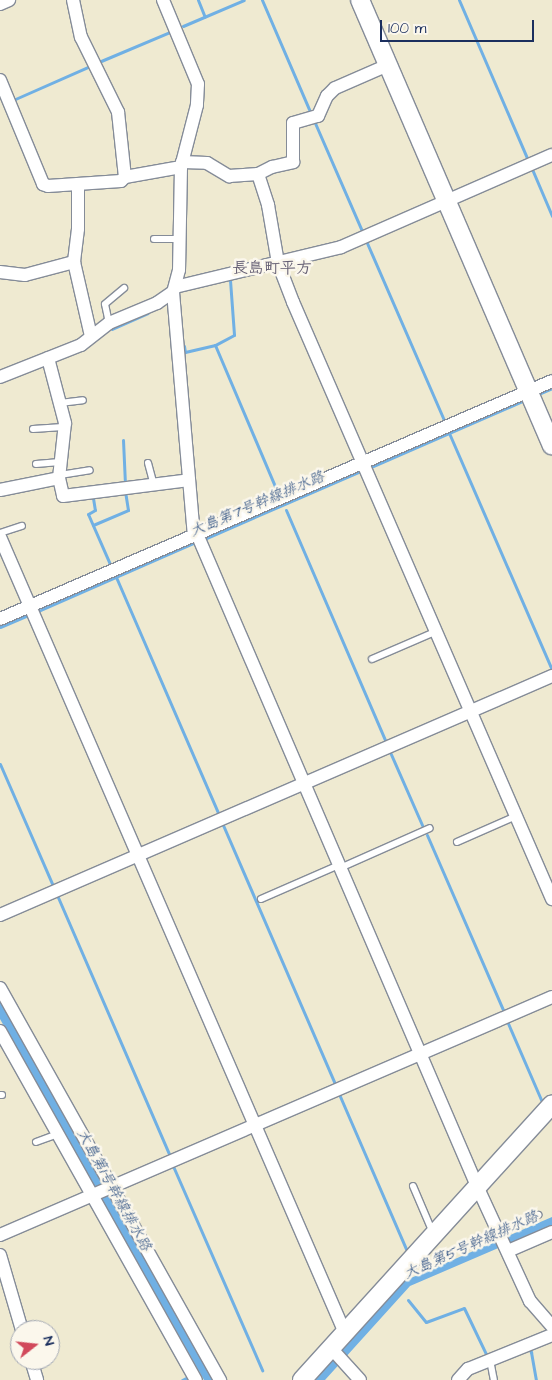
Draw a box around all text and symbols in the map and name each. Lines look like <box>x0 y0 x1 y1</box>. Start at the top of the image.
scale bar <box>382 10 536 42</box>
text: 100 m <box>388 18 427 39</box>
district label: 長島町平方 <box>232 258 312 278</box>
water label: 大島第7号幹線排水路 <box>187 468 327 540</box>
water label: 大島第1号幹線排水路 <box>73 1126 155 1254</box>
water label: 大島第5号幹線排水路 <box>401 1207 541 1283</box>
north arrow <box>10 1320 60 1370</box>
text: N <box>38 1334 59 1348</box>

